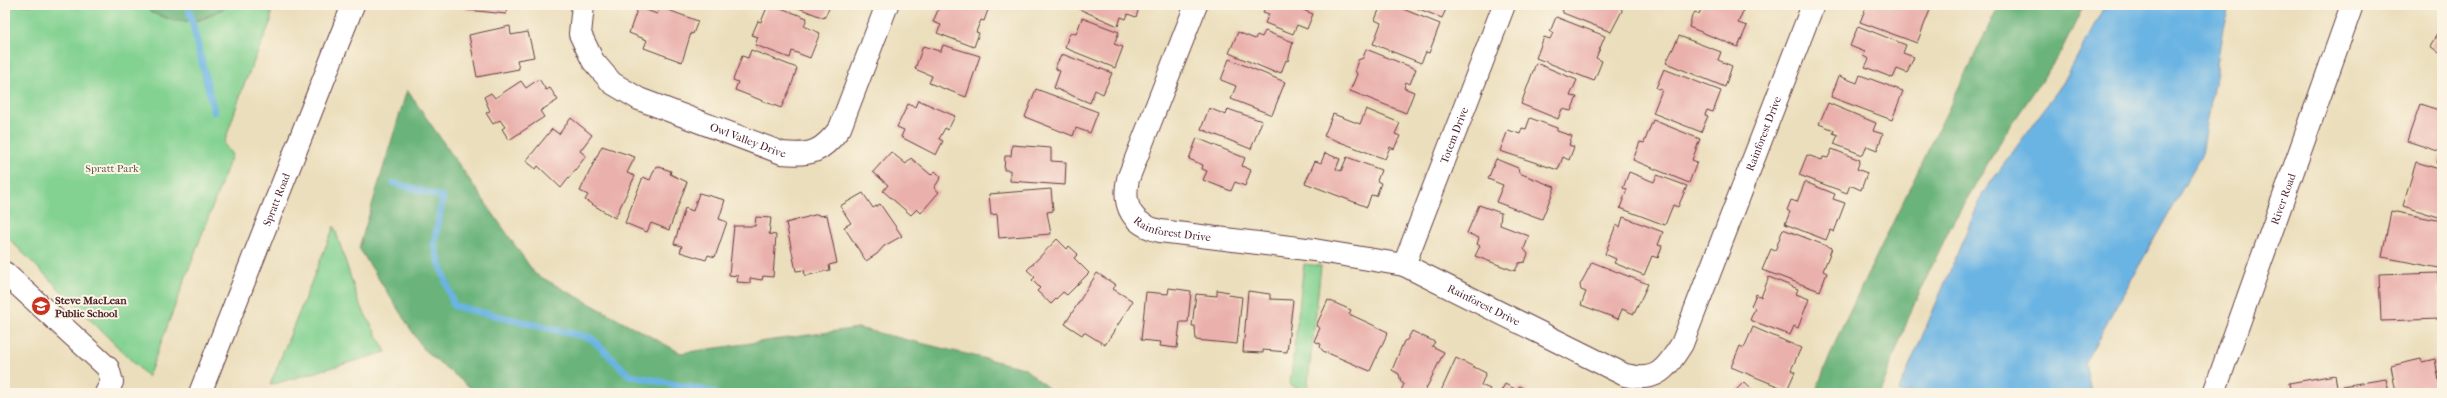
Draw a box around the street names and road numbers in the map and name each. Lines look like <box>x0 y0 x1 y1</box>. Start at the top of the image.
street label: Rainforest Drive <box>1743 94 1784 173</box>
street label: Totem Drive <box>1437 105 1471 165</box>
street label: Owl Valley Drive <box>708 120 787 160</box>
street label: Spratt Road <box>260 170 293 228</box>
street label: River Road <box>2268 171 2298 226</box>
street label: Rainforest Drive <box>1131 213 1212 244</box>
street label: Rainforest Drive <box>1445 281 1523 328</box>

